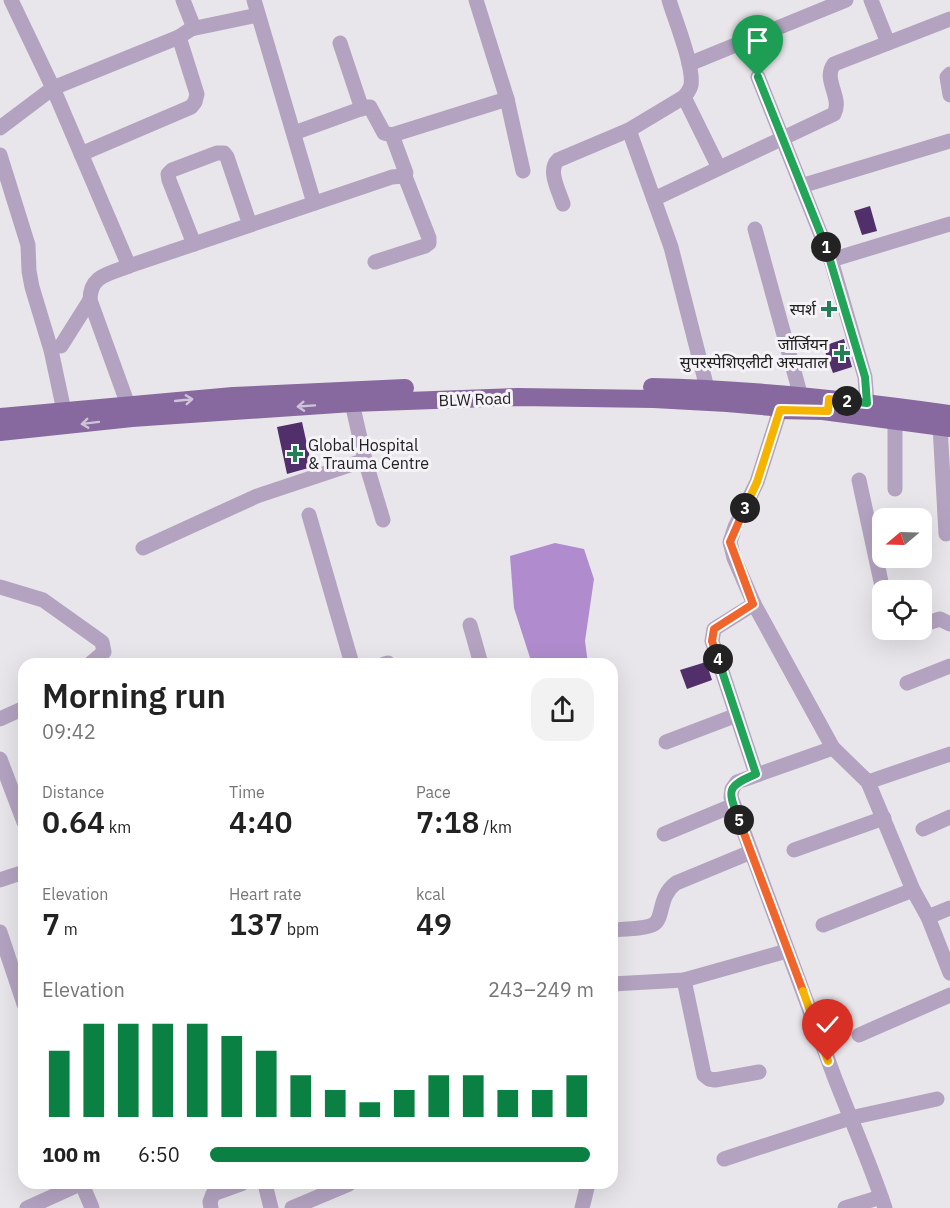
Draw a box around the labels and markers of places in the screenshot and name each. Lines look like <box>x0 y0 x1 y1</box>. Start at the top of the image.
pin <box>732 15 783 77</box>
pin: 1 <box>811 232 841 262</box>
place label: स्पर्श <box>790 299 817 319</box>
marker: स्पर्श <box>820 300 838 318</box>
place label: जाॅर्जियन सुपरस्पेशिएलीटी अस्पताल <box>680 334 829 373</box>
marker: जाॅर्जियन सुपरस्पेशिएलीटी अस्पताल <box>833 344 851 362</box>
pin: 2 <box>832 386 862 416</box>
place label: Global Hospital & Trauma Centre <box>308 435 429 473</box>
marker: Global Hospital & Trauma Centre <box>286 445 304 463</box>
pin: 3 <box>730 493 760 523</box>
pin: 4 <box>703 644 733 674</box>
pin: 5 <box>724 805 754 835</box>
pin <box>802 999 853 1061</box>

